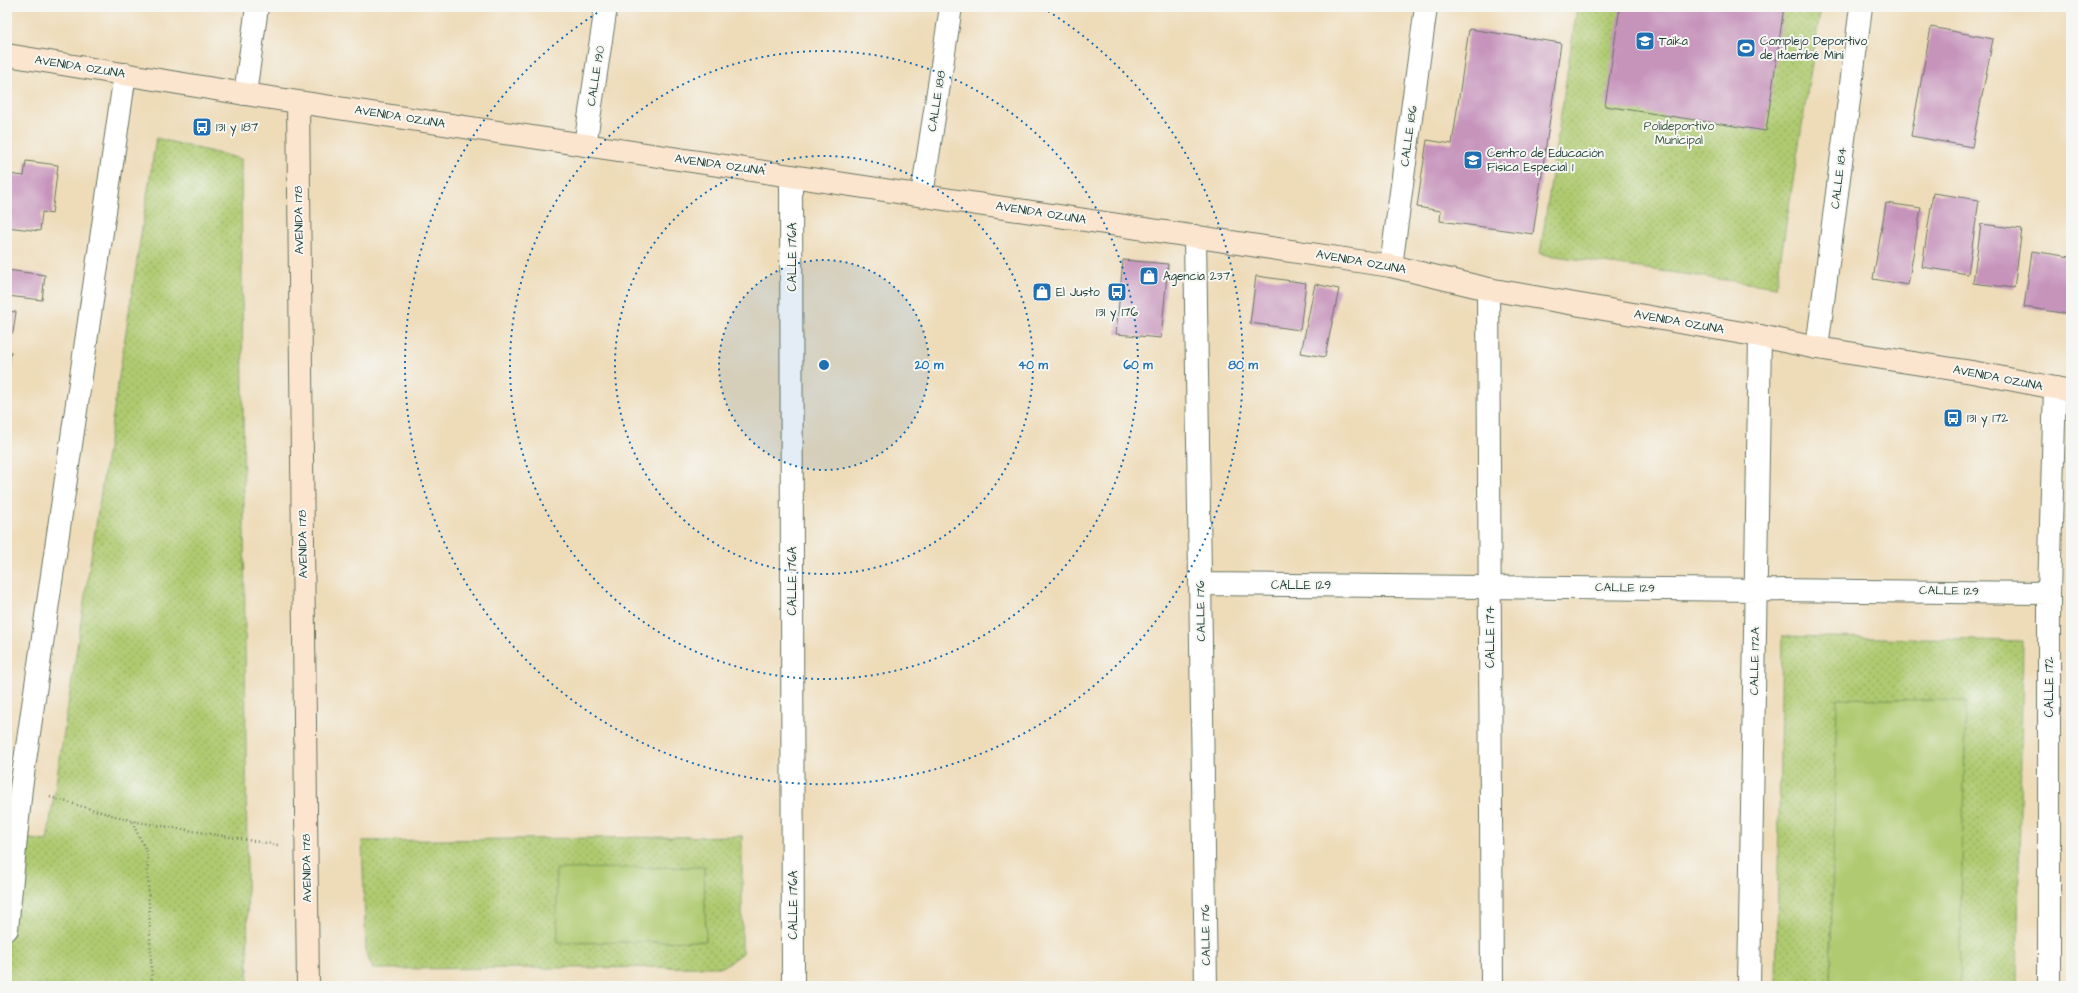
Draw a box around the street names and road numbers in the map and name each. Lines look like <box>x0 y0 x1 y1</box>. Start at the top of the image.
street label: CALLE 190 <box>583 44 609 107</box>
street label: AVENIDA OZUNA <box>34 51 127 83</box>
street label: CALLE 188 <box>924 69 950 133</box>
street label: AVENIDA OZUNA <box>354 101 447 133</box>
street label: CALLE 186 <box>1396 104 1422 168</box>
street label: CALLE 184 <box>1827 146 1851 210</box>
street label: AVENIDA OZUNA <box>674 150 767 180</box>
street label: AVENIDA 178 <box>290 185 308 254</box>
street label: AVENIDA OZUNA <box>995 197 1088 229</box>
street label: CALLE 176A <box>784 222 801 291</box>
street label: AVENIDA OZUNA <box>1315 246 1408 278</box>
street label: AVENIDA OZUNA <box>1633 306 1726 338</box>
street label: AVENIDA OZUNA <box>1952 361 2045 395</box>
street label: AVENIDA 178 <box>294 509 312 578</box>
street label: CALLE 176A <box>784 546 801 615</box>
street label: CALLE 129 <box>1271 577 1331 594</box>
street label: CALLE 129 <box>1595 579 1655 597</box>
street label: CALLE 176 <box>1192 580 1210 642</box>
street label: CALLE 129 <box>1919 582 1979 600</box>
street label: CALLE 174 <box>1482 606 1499 668</box>
street label: CALLE 172A <box>1746 626 1764 695</box>
street label: CALLE 172 <box>2041 657 2058 717</box>
street label: AVENIDA 178 <box>298 833 316 902</box>
street label: CALLE 176A <box>785 870 802 939</box>
street label: CALLE 176 <box>1197 904 1215 966</box>

